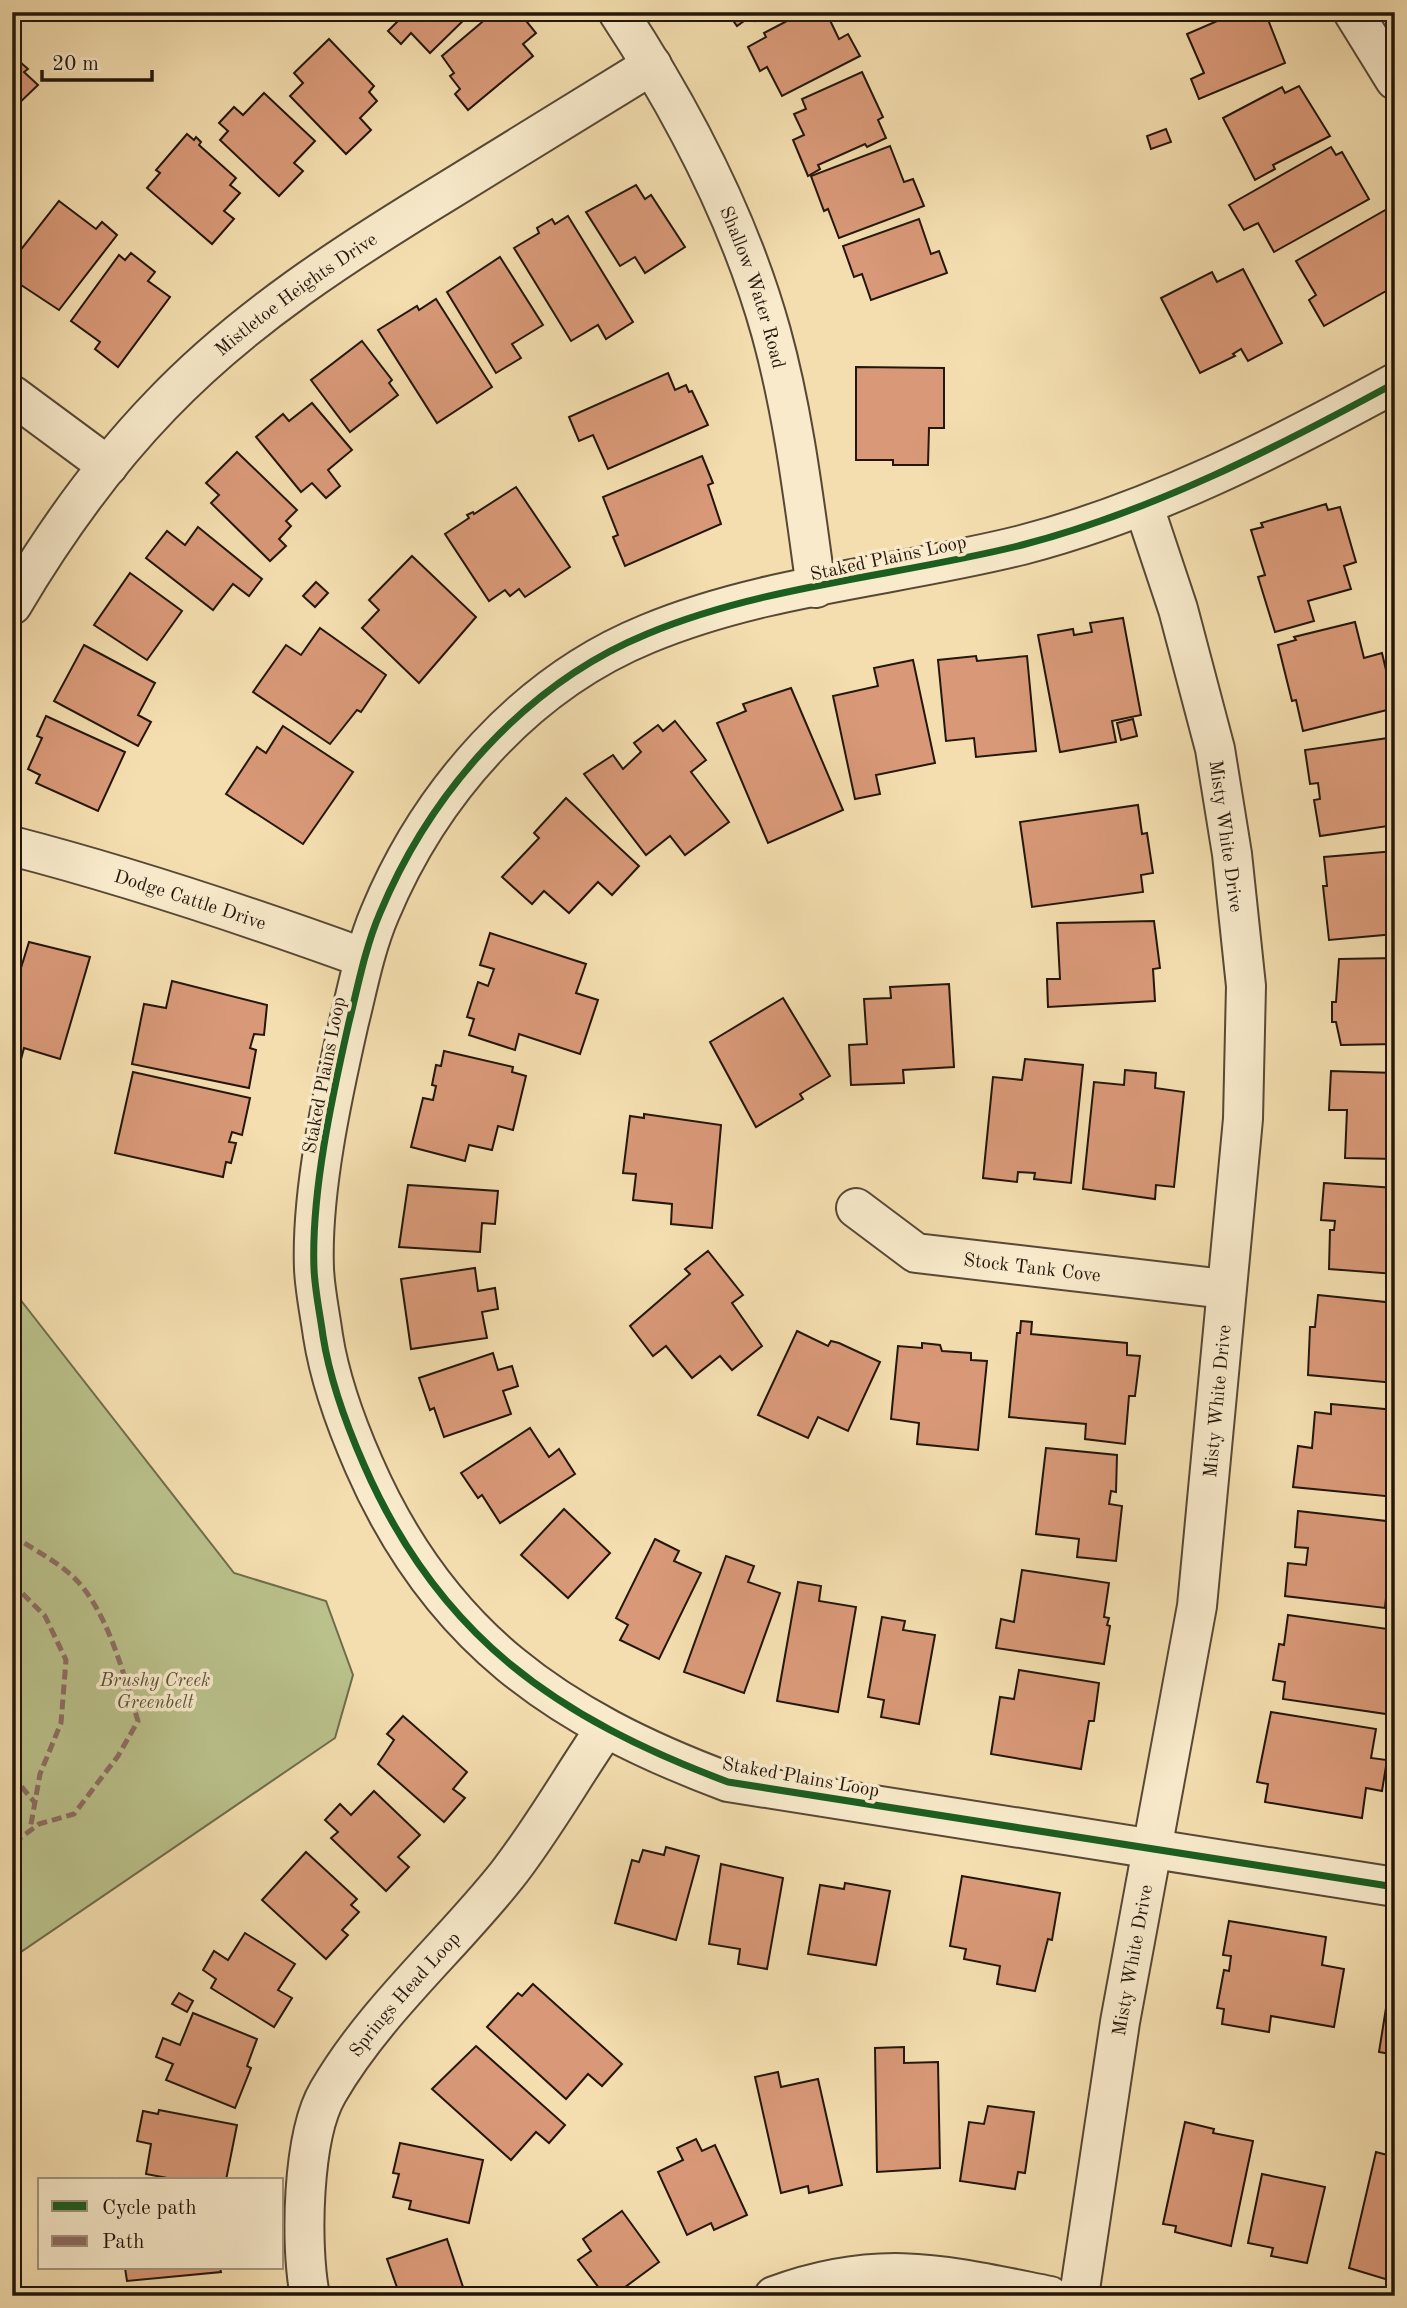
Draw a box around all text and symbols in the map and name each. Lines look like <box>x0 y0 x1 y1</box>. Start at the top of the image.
scale bar <box>42 38 152 82</box>
text: 20 m <box>52 54 99 75</box>
street label: Shallow Water Road <box>715 204 787 371</box>
street label: Mistletoe Heights Drive <box>212 230 381 361</box>
street label: Staked Plains Loop <box>809 534 969 585</box>
street label: Misty White Drive <box>1204 759 1245 914</box>
street label: Dodge Cattle Drive <box>111 868 268 935</box>
street label: Staked Plains Loop <box>301 995 350 1156</box>
street label: Stock Tank Cove <box>962 1252 1102 1286</box>
street label: Misty White Drive <box>1202 1324 1236 1479</box>
park label: Brushy Creek Greenbelt <box>99 1672 210 1713</box>
street label: Staked Plains Loop <box>720 1755 881 1802</box>
street label: Misty White Drive <box>1111 1883 1157 2037</box>
street label: Springs Head Loop <box>347 1929 465 2061</box>
legend <box>38 2178 284 2270</box>
text: Cycle path <box>102 2198 197 2219</box>
text: Path <box>102 2232 145 2253</box>

